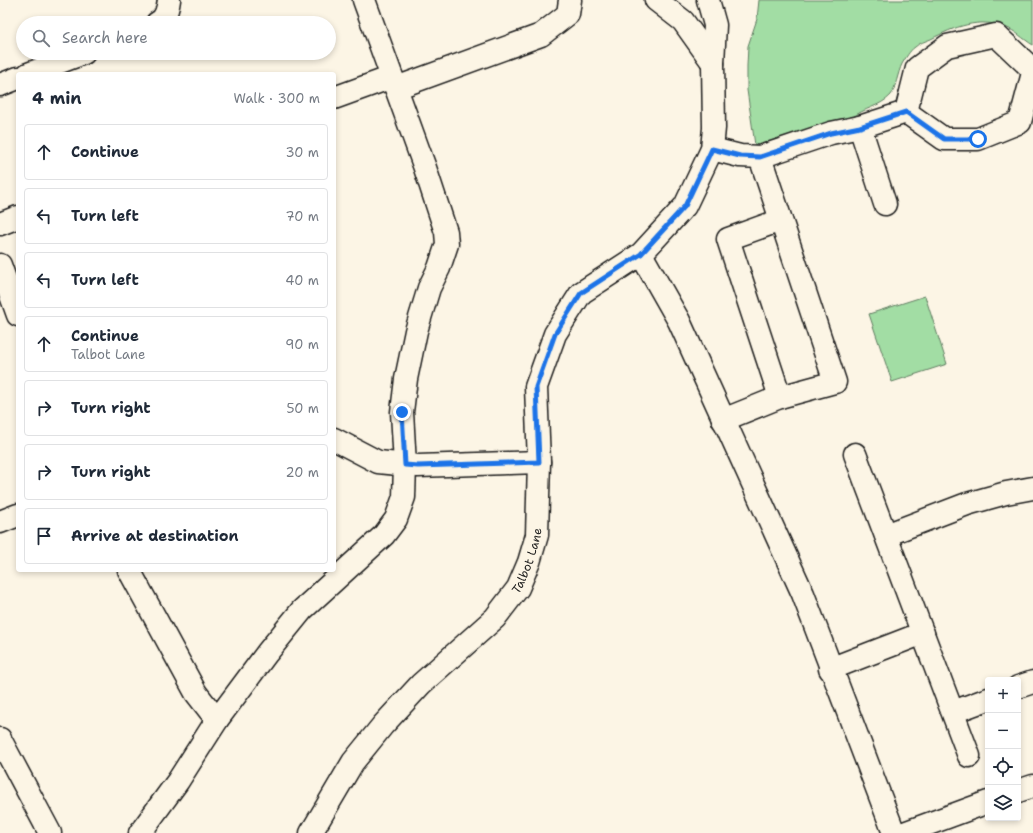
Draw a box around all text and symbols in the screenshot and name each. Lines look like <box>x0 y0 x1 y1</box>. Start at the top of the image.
search box <box>16 16 336 60</box>
icon: search <box>30 27 52 49</box>
text: Search here <box>62 28 148 48</box>
text: 4 min <box>32 87 82 109</box>
text: Walk · 300 m <box>233 90 320 107</box>
route start <box>969 130 987 148</box>
icon: ahead <box>33 141 55 163</box>
text: Continue <box>71 142 139 162</box>
text: 30 m <box>285 144 319 161</box>
icon: left <box>33 205 55 227</box>
text: Turn left <box>71 206 139 226</box>
text: 70 m <box>285 208 319 225</box>
icon: left <box>33 269 55 291</box>
text: Turn left <box>71 270 139 290</box>
text: 40 m <box>285 272 319 289</box>
text: Continue <box>71 326 139 346</box>
icon: ahead <box>33 333 55 355</box>
text: 90 m <box>285 336 319 353</box>
text: Talbot Lane <box>71 346 145 363</box>
icon: right <box>33 397 55 419</box>
text: Turn right <box>71 398 151 418</box>
text: 50 m <box>286 400 319 417</box>
route end <box>393 403 411 421</box>
icon: right <box>33 461 55 483</box>
text: Turn right <box>71 462 151 482</box>
text: 20 m <box>286 464 319 481</box>
icon: arrive <box>33 525 55 547</box>
text: Arrive at destination <box>71 526 239 546</box>
street label: Talbot Lane <box>508 528 545 597</box>
map controls <box>985 677 1021 821</box>
button: + <box>985 677 1021 713</box>
button: − <box>985 713 1021 749</box>
button: locate <box>985 749 1021 785</box>
button: layers <box>985 785 1021 821</box>

